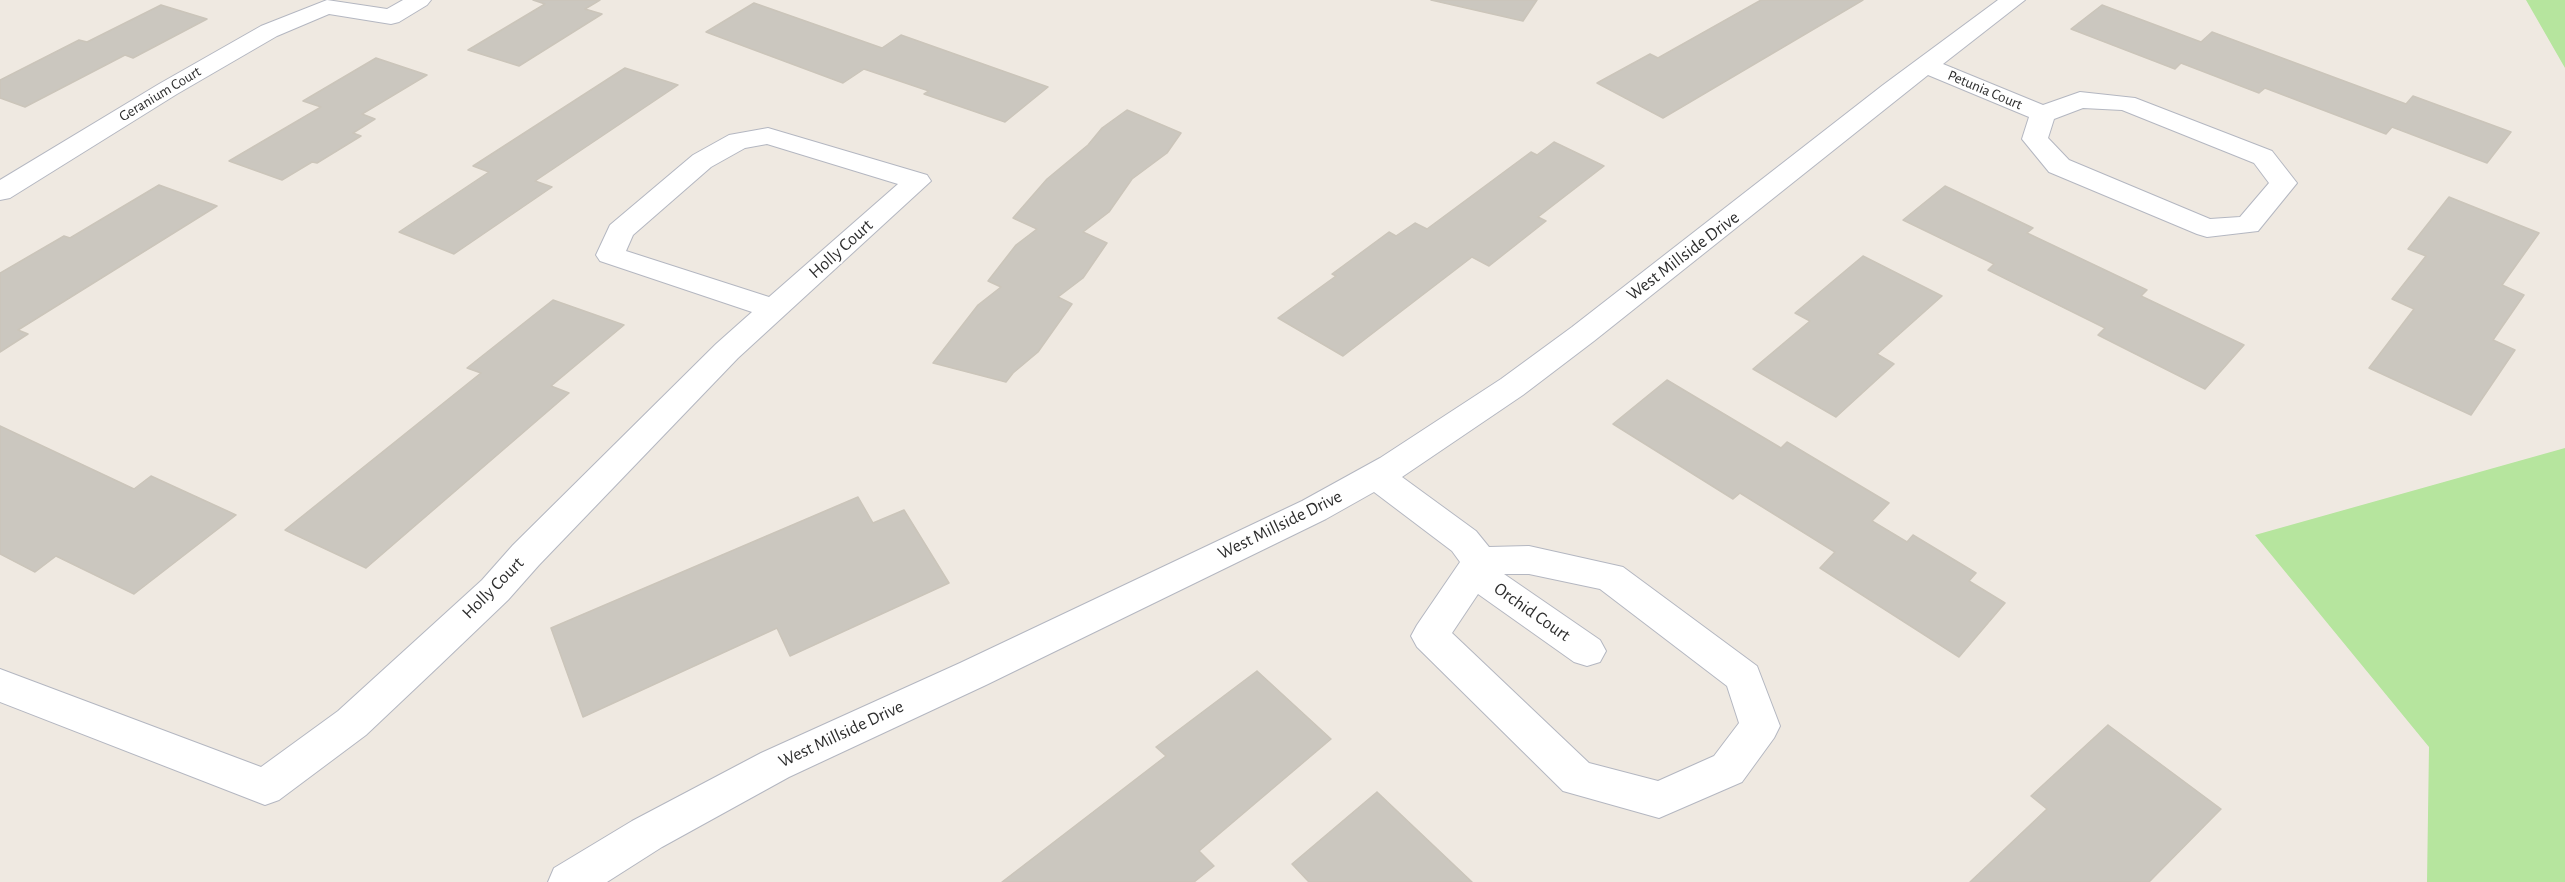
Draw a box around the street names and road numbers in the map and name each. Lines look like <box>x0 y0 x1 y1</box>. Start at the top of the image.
street label: Geranium Court <box>116 62 204 126</box>
street label: Petunia Court <box>1945 66 2025 114</box>
street label: West Millside Drive <box>1622 207 1744 305</box>
street label: Holly Court <box>805 215 877 283</box>
street label: West Millside Drive <box>1214 486 1346 564</box>
street label: Holly Court <box>458 553 528 623</box>
street label: Orchid Court <box>1490 578 1574 646</box>
street label: West Millside Drive <box>775 696 907 772</box>

